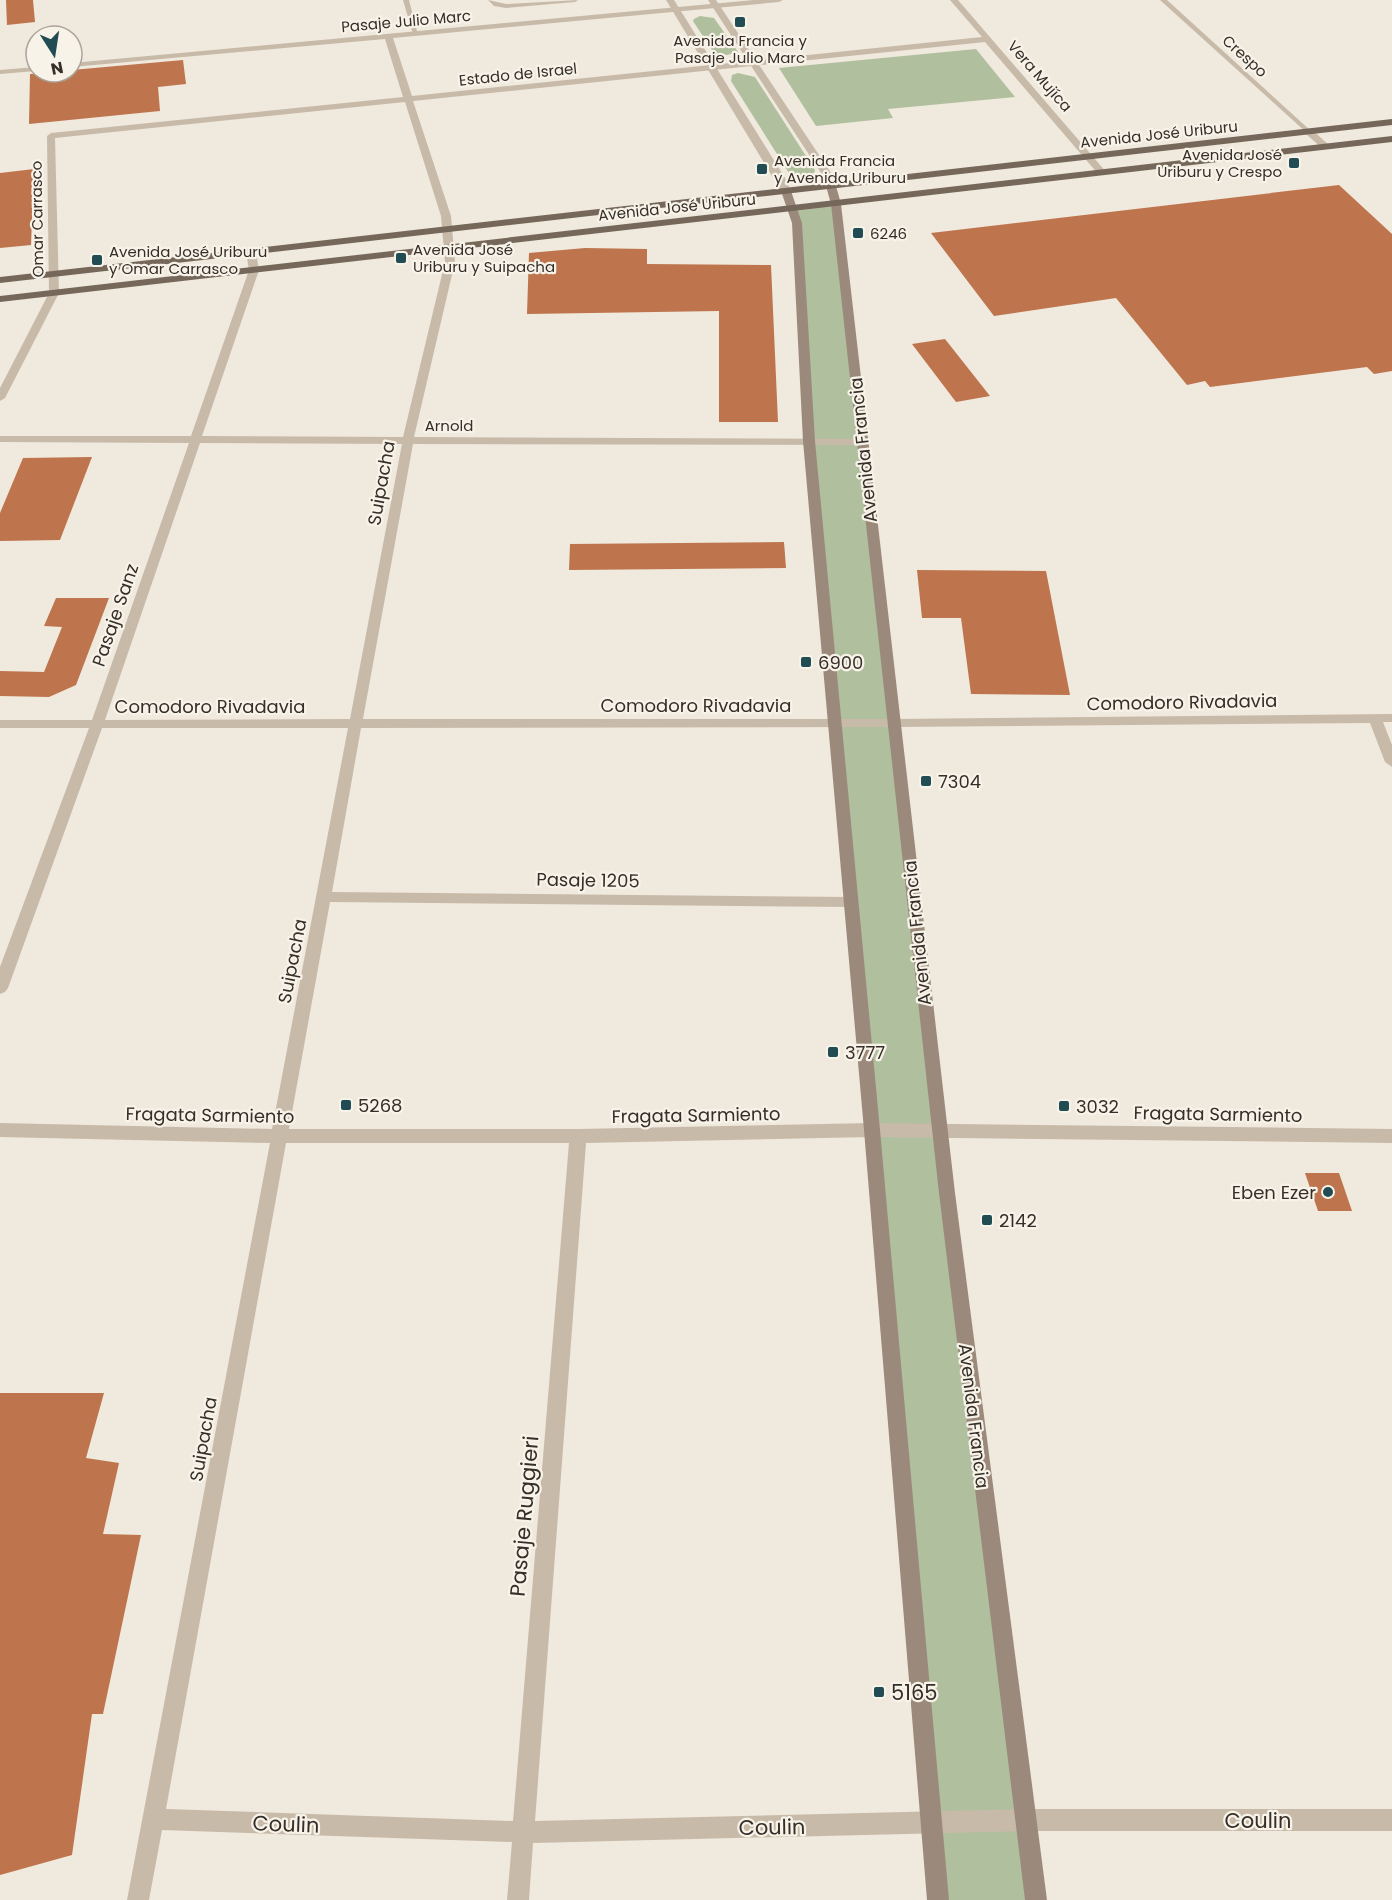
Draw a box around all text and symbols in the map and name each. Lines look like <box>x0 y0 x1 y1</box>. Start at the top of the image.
street label: Pasaje Julio Marc <box>340 5 472 37</box>
marker: Avenida Francia y Pasaje Julio Marc <box>733 15 747 29</box>
north arrow <box>24 24 84 84</box>
place label: Avenida Francia y Pasaje Julio Marc <box>673 30 807 68</box>
street label: Crespo <box>1218 30 1272 82</box>
street label: Vera Mujíca <box>1003 36 1077 116</box>
text: N <box>49 56 65 81</box>
street label: Estado de Israel <box>458 57 578 91</box>
street label: Avenida José Uriburu <box>1079 115 1239 153</box>
place label: Avenida José Uriburu y Crespo <box>1157 144 1282 182</box>
place label: Avenida Francia y Avenida Uriburu <box>774 150 906 188</box>
marker: Avenida José Uriburu y Crespo <box>1287 156 1301 170</box>
street label: Omar Carrasco <box>25 161 49 277</box>
marker: Avenida Francia y Avenida Uriburu <box>755 162 769 176</box>
street label: Avenida José Uriburu <box>597 188 757 226</box>
place label: 6246 <box>870 223 907 244</box>
marker: 6246 <box>851 226 865 240</box>
place label: Avenida José Uriburu y Suipacha <box>413 239 555 277</box>
place label: Avenida José Uriburu y Omar Carrasco <box>109 241 267 279</box>
marker: Avenida José Uriburu y Suipacha <box>394 251 408 265</box>
marker: Avenida José Uriburu y Omar Carrasco <box>90 253 104 267</box>
street label: Avenida Francia <box>843 376 883 524</box>
street label: Arnold <box>425 415 473 436</box>
street label: Suipacha <box>361 439 401 527</box>
street label: Pasaje Sanz <box>86 560 144 670</box>
place label: 6900 <box>818 650 863 675</box>
marker: 6900 <box>799 655 813 669</box>
street label: Comodoro Rivadavia <box>1086 688 1278 716</box>
street label: Comodoro Rivadavia <box>601 693 791 718</box>
street label: Comodoro Rivadavia <box>115 694 305 719</box>
place label: 7304 <box>938 769 981 794</box>
marker: 7304 <box>919 774 933 788</box>
street label: Avenida Francia <box>897 859 937 1007</box>
street label: Pasaje 1205 <box>536 867 640 893</box>
street label: Suipacha <box>272 917 312 1005</box>
place label: 3777 <box>845 1040 885 1065</box>
marker: 3777 <box>826 1045 840 1059</box>
place label: 5268 <box>358 1093 402 1118</box>
place label: 3032 <box>1076 1094 1119 1119</box>
marker: 5268 <box>339 1098 353 1112</box>
marker: 3032 <box>1057 1099 1071 1113</box>
street label: Fragata Sarmiento <box>1133 1100 1303 1128</box>
street label: Fragata Sarmiento <box>125 1101 295 1129</box>
street label: Fragata Sarmiento <box>611 1101 781 1129</box>
place label: Eben Ezer <box>1232 1180 1316 1205</box>
marker: Eben Ezer <box>1321 1185 1335 1199</box>
place label: 2142 <box>999 1208 1037 1233</box>
marker: 2142 <box>980 1213 994 1227</box>
street label: Avenida Francia <box>953 1342 995 1490</box>
street label: Suipacha <box>183 1395 223 1483</box>
street label: Pasaje Ruggieri <box>503 1434 545 1598</box>
place label: 5165 <box>891 1678 937 1707</box>
marker: 5165 <box>872 1685 886 1699</box>
street label: Coulin <box>1225 1806 1291 1835</box>
street label: Coulin <box>252 1808 320 1840</box>
street label: Coulin <box>738 1812 806 1842</box>

